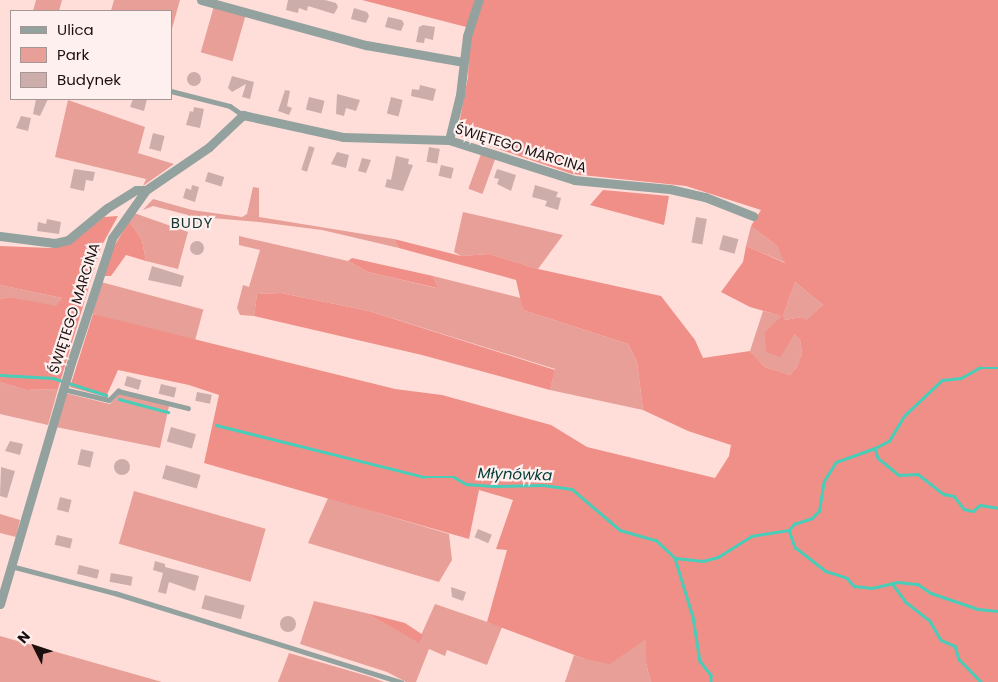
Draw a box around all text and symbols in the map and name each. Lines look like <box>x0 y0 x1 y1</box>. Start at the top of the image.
legend <box>10 10 172 100</box>
text: Ulica <box>57 19 94 40</box>
text: Park <box>57 44 89 65</box>
text: Budynek <box>57 69 121 90</box>
street label: ŚWIĘTEGO MARCINA <box>453 120 589 176</box>
district label: BUDY <box>170 214 214 232</box>
street label: ŚWIĘTEGO MARCINA <box>45 241 103 375</box>
water label: Młynówka <box>477 464 553 484</box>
north arrow <box>10 622 60 672</box>
text: N <box>13 627 35 648</box>

